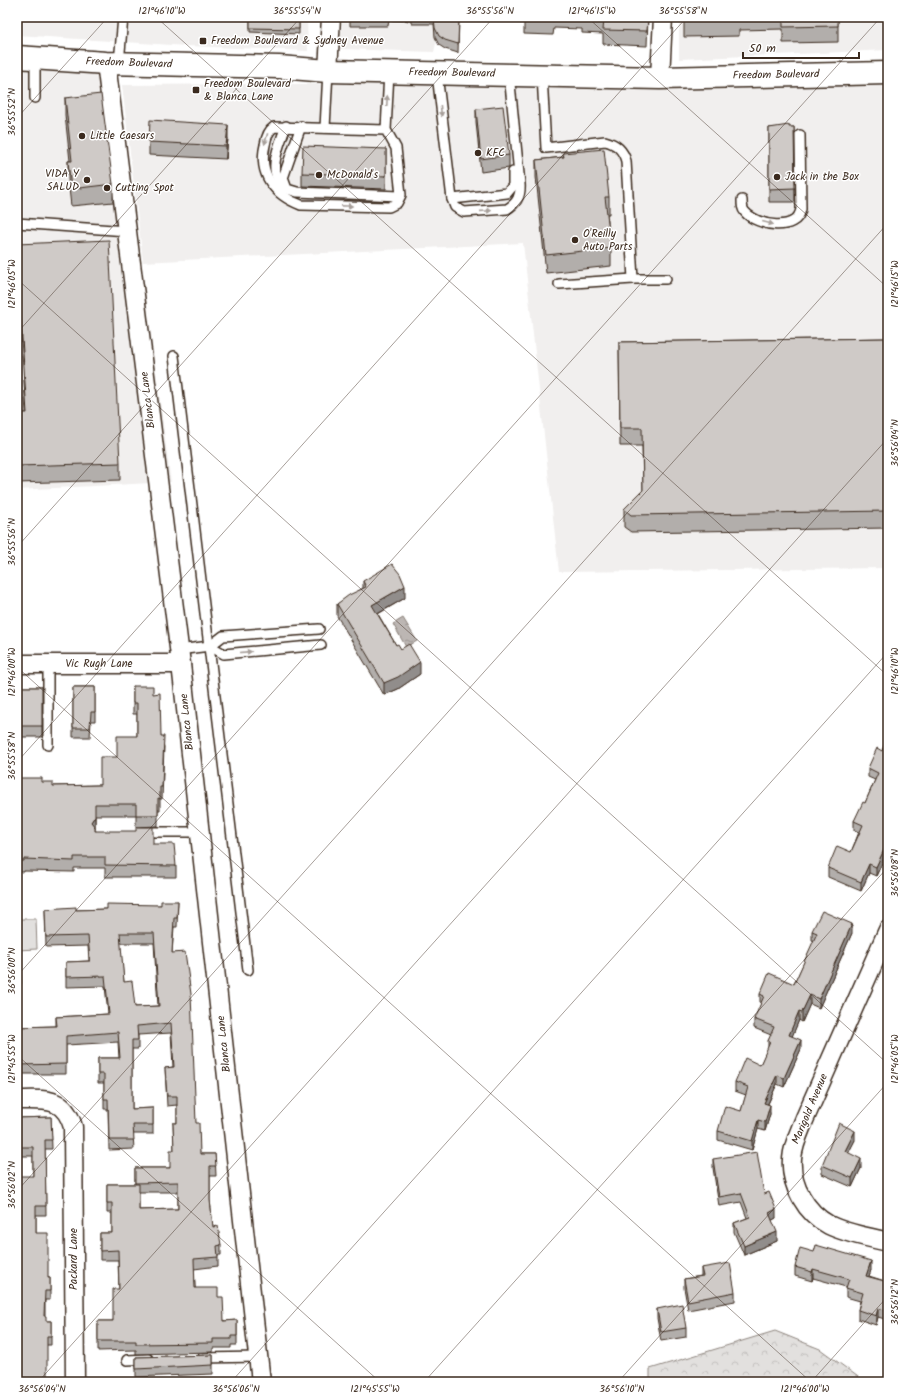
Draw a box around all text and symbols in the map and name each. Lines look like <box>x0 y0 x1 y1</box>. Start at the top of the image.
text: 121°46'10"W <box>138 3 186 19</box>
text: 36°55'54"N <box>273 3 321 19</box>
text: 36°55'56"N <box>466 3 514 19</box>
text: 121°46'15"W <box>568 3 616 19</box>
text: 36°55'58"N <box>659 3 707 19</box>
place label: Freedom Boulevard & Sydney Avenue <box>211 32 384 50</box>
scale bar <box>743 34 859 60</box>
marker: Freedom Boulevard & Sydney Avenue <box>198 36 208 46</box>
text: 50 m <box>749 39 776 58</box>
street label: Freedom Boulevard <box>85 52 173 74</box>
street label: Freedom Boulevard <box>408 63 496 83</box>
street label: Freedom Boulevard <box>732 65 820 85</box>
place label: Freedom Boulevard & Blanca Lane <box>204 75 291 106</box>
marker: Freedom Boulevard & Blanca Lane <box>191 85 201 95</box>
text: 36°55'52"N <box>4 88 20 136</box>
one-way arrow <box>384 95 391 107</box>
one-way arrow <box>438 105 444 117</box>
place label: Little Caesars <box>90 127 154 145</box>
marker: Little Caesars <box>77 131 87 141</box>
one-way arrow <box>263 134 269 146</box>
place label: KFC <box>486 144 505 162</box>
marker: KFC <box>473 148 483 158</box>
place label: VIDA Y SALUD <box>45 165 80 196</box>
place label: McDonald's <box>327 166 378 184</box>
place label: Jack in the Box <box>785 168 859 186</box>
marker: McDonald's <box>314 170 324 180</box>
marker: Jack in the Box <box>772 172 782 182</box>
marker: VIDA Y SALUD <box>82 175 92 185</box>
place label: Cutting Spot <box>115 179 175 197</box>
marker: Cutting Spot <box>102 183 112 193</box>
one-way arrow <box>341 203 354 209</box>
one-way arrow <box>480 207 492 214</box>
one-way arrow <box>763 220 775 226</box>
place label: O'Reilly Auto Parts <box>583 225 633 256</box>
marker: O'Reilly Auto Parts <box>570 235 580 245</box>
text: 121°46'05"W <box>4 259 20 309</box>
text: 121°46'15"W <box>887 260 903 308</box>
street label: Blanca Lane <box>136 370 160 429</box>
text: 36°56'04"N <box>887 419 903 467</box>
text: 36°55'56"N <box>4 518 20 566</box>
text: 121°46'00"W <box>4 647 20 697</box>
text: 121°46'10"W <box>887 647 903 695</box>
one-way arrow <box>240 649 252 655</box>
street label: Vic Rugh Lane <box>65 655 133 673</box>
street label: Blanca Lane <box>175 693 199 751</box>
text: 36°55'58"N <box>4 732 20 780</box>
text: 36°56'08"N <box>887 849 903 897</box>
text: 36°56'00"N <box>4 947 20 995</box>
street label: Blanca Lane <box>212 1015 236 1073</box>
text: 121°45'55"W <box>4 1034 20 1084</box>
text: 121°46'05"W <box>887 1034 903 1084</box>
street label: Marigold Avenue <box>787 1071 833 1147</box>
text: 36°56'02"N <box>4 1161 20 1209</box>
street label: Packard Lane <box>65 1228 83 1290</box>
text: 36°56'12"N <box>887 1279 903 1325</box>
text: 36°56'04"N <box>18 1381 66 1397</box>
text: 36°56'06"N <box>212 1381 260 1397</box>
text: 121°45'55"W <box>350 1381 400 1397</box>
text: 36°56'10"N <box>599 1381 645 1397</box>
text: 121°46'00"W <box>780 1381 830 1397</box>

